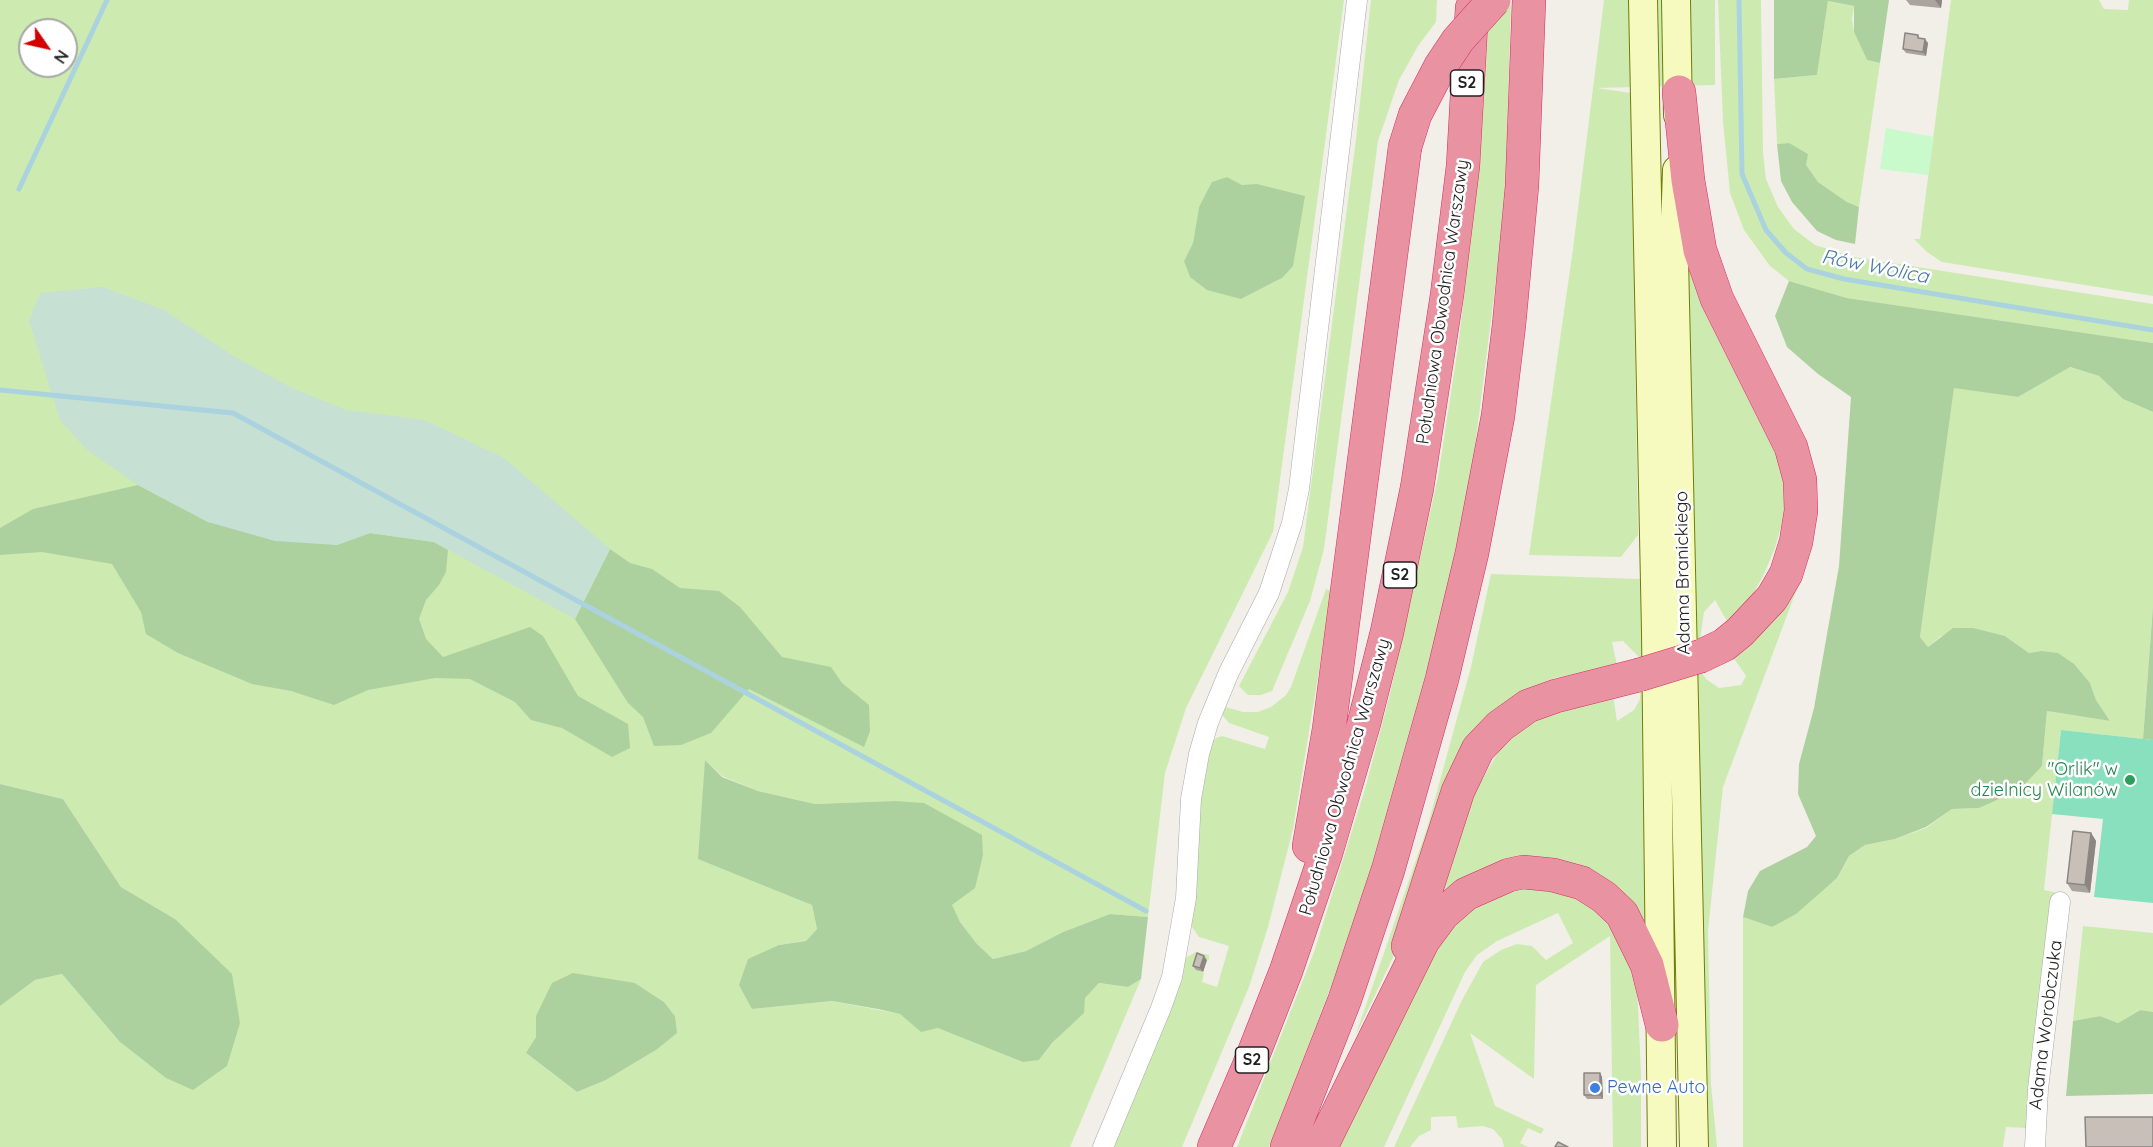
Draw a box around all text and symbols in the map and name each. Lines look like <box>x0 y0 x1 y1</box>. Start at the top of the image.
north arrow <box>18 18 78 78</box>
text: N <box>50 46 73 67</box>
road number: S2 <box>1450 70 1484 96</box>
street label: Południowa Obwodnica Warszawy <box>1412 158 1474 446</box>
water label: Rów Wolica <box>1819 245 1931 289</box>
street label: Adama Branickiego <box>1671 491 1695 655</box>
road number: S2 <box>1384 562 1416 588</box>
street label: Południowa Obwodnica Warszawy <box>1295 636 1395 918</box>
place label: "Orlik" w dzielnicy Wilanów <box>1970 759 2118 802</box>
marker: "Orlik" w dzielnicy Wilanów <box>2123 773 2137 787</box>
street label: Adama Worobczuka <box>2025 939 2067 1111</box>
road number: S2 <box>1236 1047 1268 1073</box>
place label: Pewne Auto <box>1607 1077 1705 1099</box>
marker: Pewne Auto <box>1588 1081 1602 1095</box>

